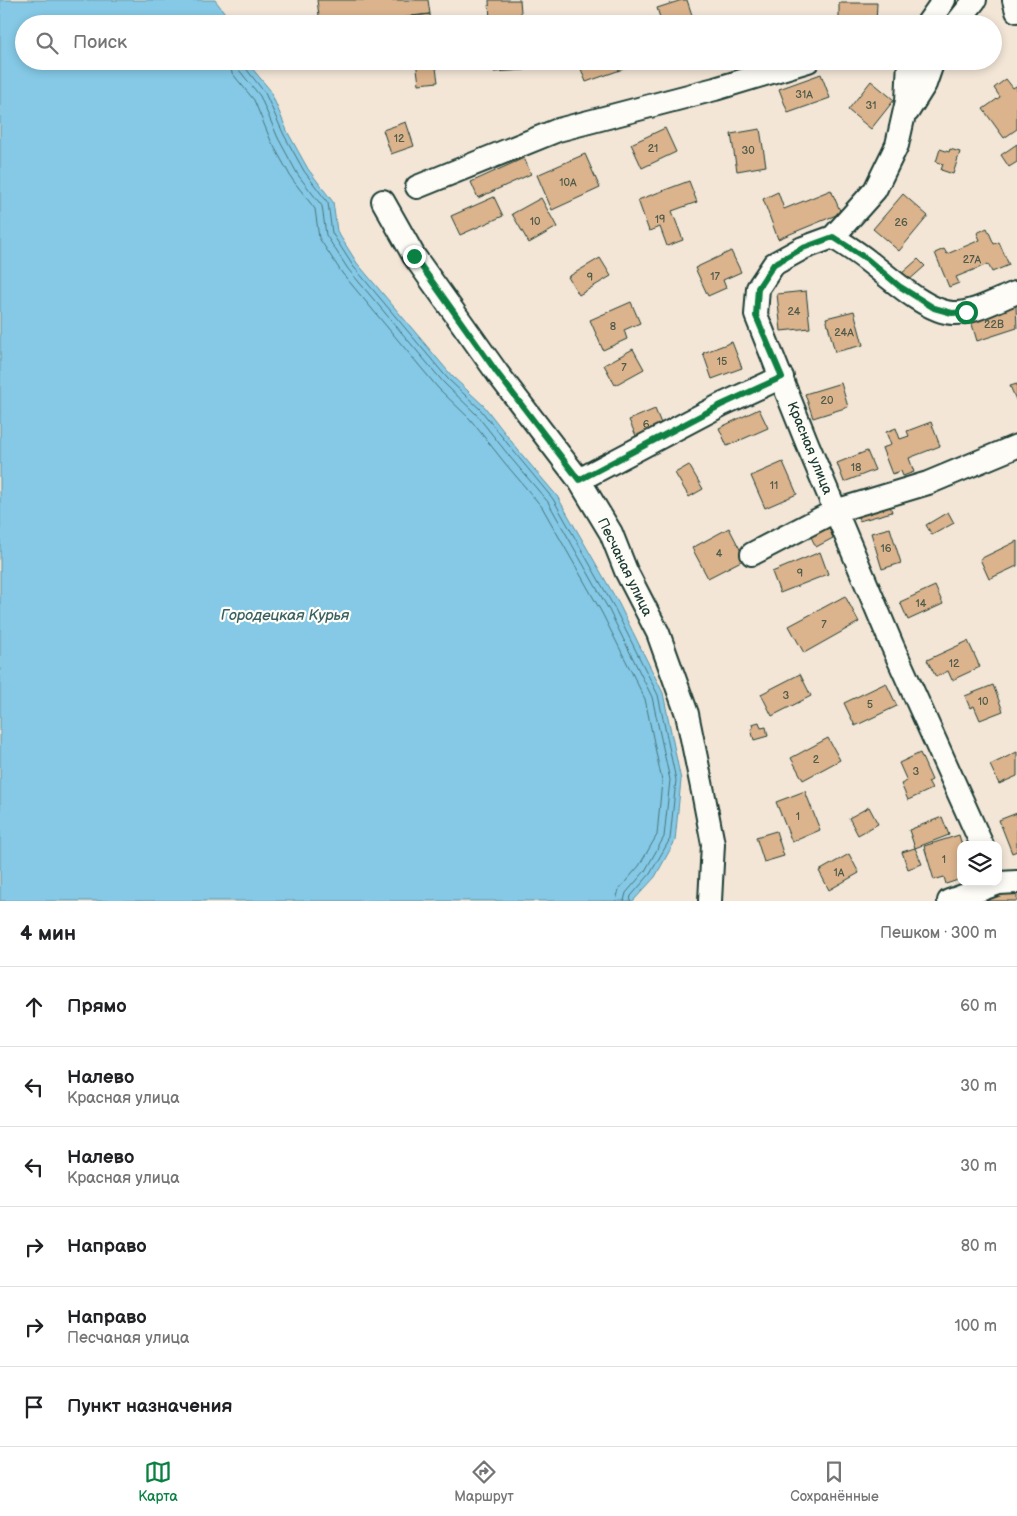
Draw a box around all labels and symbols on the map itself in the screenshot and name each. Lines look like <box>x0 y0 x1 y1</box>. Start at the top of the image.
house number: 31А <box>795 88 813 101</box>
house number: 31 <box>865 99 877 112</box>
house number: 12 <box>394 132 405 145</box>
house number: 21 <box>648 142 658 155</box>
house number: 30 <box>741 144 755 157</box>
house number: 10А <box>559 176 577 189</box>
house number: 19 <box>655 213 665 226</box>
house number: 10 <box>530 215 541 228</box>
house number: 26 <box>894 216 908 229</box>
route end <box>403 245 426 268</box>
house number: 27А <box>963 253 982 266</box>
house number: 17 <box>710 270 720 283</box>
house number: 9 <box>587 271 593 284</box>
route start <box>955 301 978 324</box>
house number: 24 <box>787 305 801 318</box>
house number: 22В <box>984 318 1004 331</box>
house number: 8 <box>610 320 616 333</box>
house number: 24А <box>834 326 854 339</box>
house number: 15 <box>717 355 727 368</box>
house number: 7 <box>621 361 627 374</box>
house number: 20 <box>821 394 834 407</box>
street label: Красная улица <box>784 399 837 498</box>
house number: 6 <box>643 418 650 431</box>
house number: 18 <box>851 461 861 474</box>
house number: 11 <box>770 479 778 492</box>
street label: Песчаная улица <box>594 515 656 620</box>
house number: 16 <box>881 542 892 555</box>
house number: 4 <box>716 547 723 560</box>
house number: 9 <box>797 567 803 580</box>
house number: 14 <box>916 597 927 610</box>
water label: Городецкая Курья <box>221 606 350 625</box>
house number: 7 <box>821 618 827 631</box>
house number: 12 <box>949 657 960 670</box>
house number: 3 <box>783 689 790 702</box>
house number: 10 <box>978 695 989 708</box>
house number: 5 <box>867 698 873 711</box>
house number: 2 <box>813 753 820 766</box>
house number: 3 <box>913 765 920 778</box>
house number: 1 <box>796 810 800 823</box>
house number: 1 <box>942 853 946 866</box>
house number: 1А <box>834 866 845 879</box>

